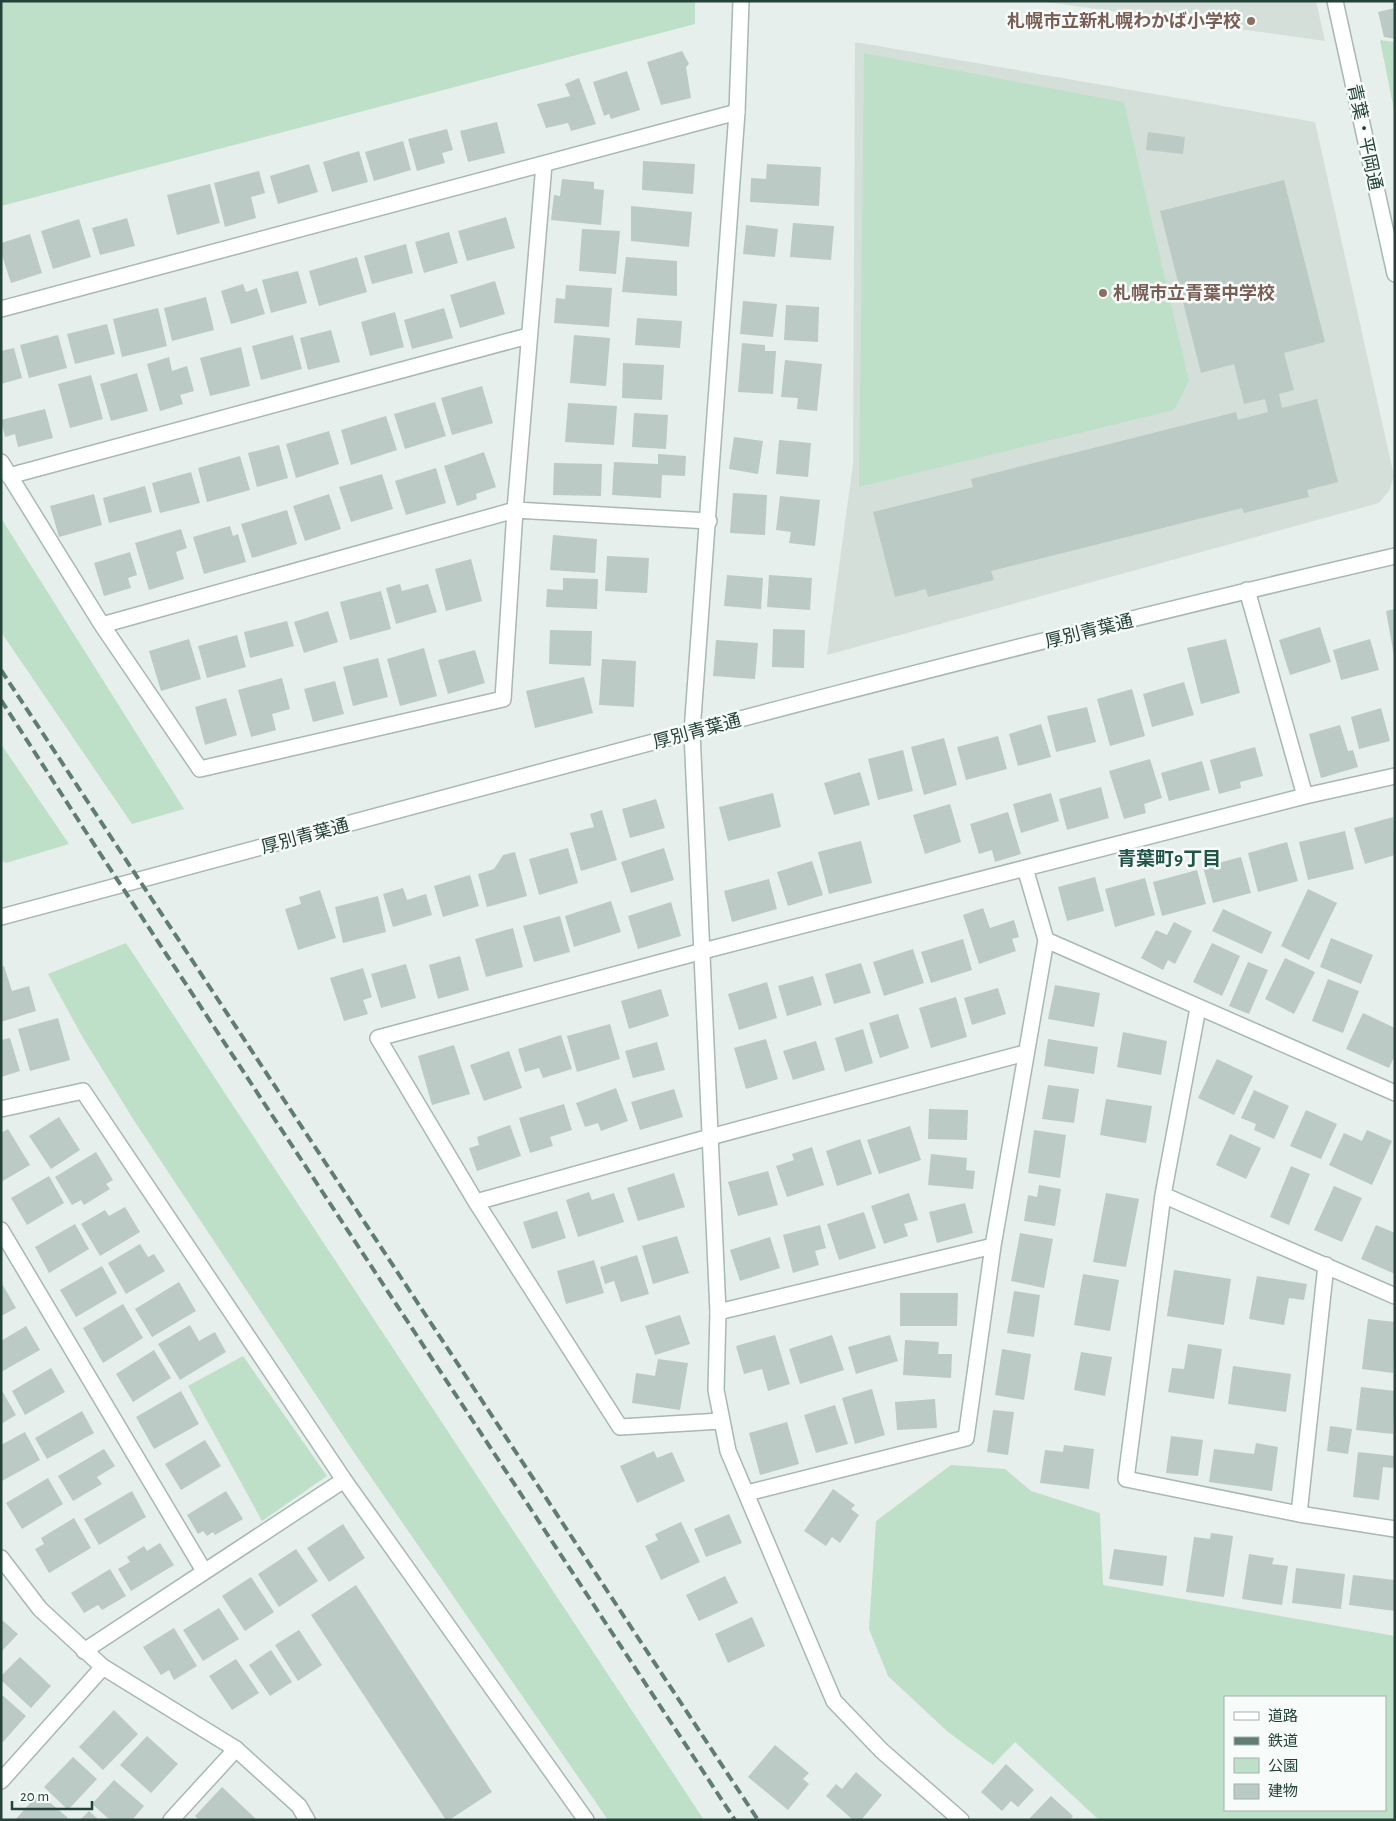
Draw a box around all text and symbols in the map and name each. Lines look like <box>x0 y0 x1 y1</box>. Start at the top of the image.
place label: 札幌市立新札幌わかば小学校 <box>1007 11 1241 31</box>
marker: 札幌市立新札幌わかば小学校 <box>1245 15 1257 27</box>
street label: 青葉・平岡通 <box>1344 82 1385 192</box>
place label: 札幌市立青葉中学校 <box>1113 283 1275 303</box>
marker: 札幌市立青葉中学校 <box>1097 287 1109 299</box>
street label: 厚別青葉通 <box>1043 611 1135 652</box>
street label: 厚別青葉通 <box>651 711 743 752</box>
street label: 厚別青葉通 <box>259 816 351 857</box>
district label: 青葉町9丁目 <box>1117 849 1221 869</box>
legend <box>1224 1696 1386 1811</box>
text: 道路 <box>1268 1708 1298 1724</box>
text: 鉄道 <box>1268 1733 1298 1749</box>
text: 公園 <box>1268 1758 1298 1774</box>
scale bar <box>12 1778 92 1810</box>
text: 建物 <box>1268 1783 1298 1799</box>
text: 20 m <box>20 1789 49 1804</box>

